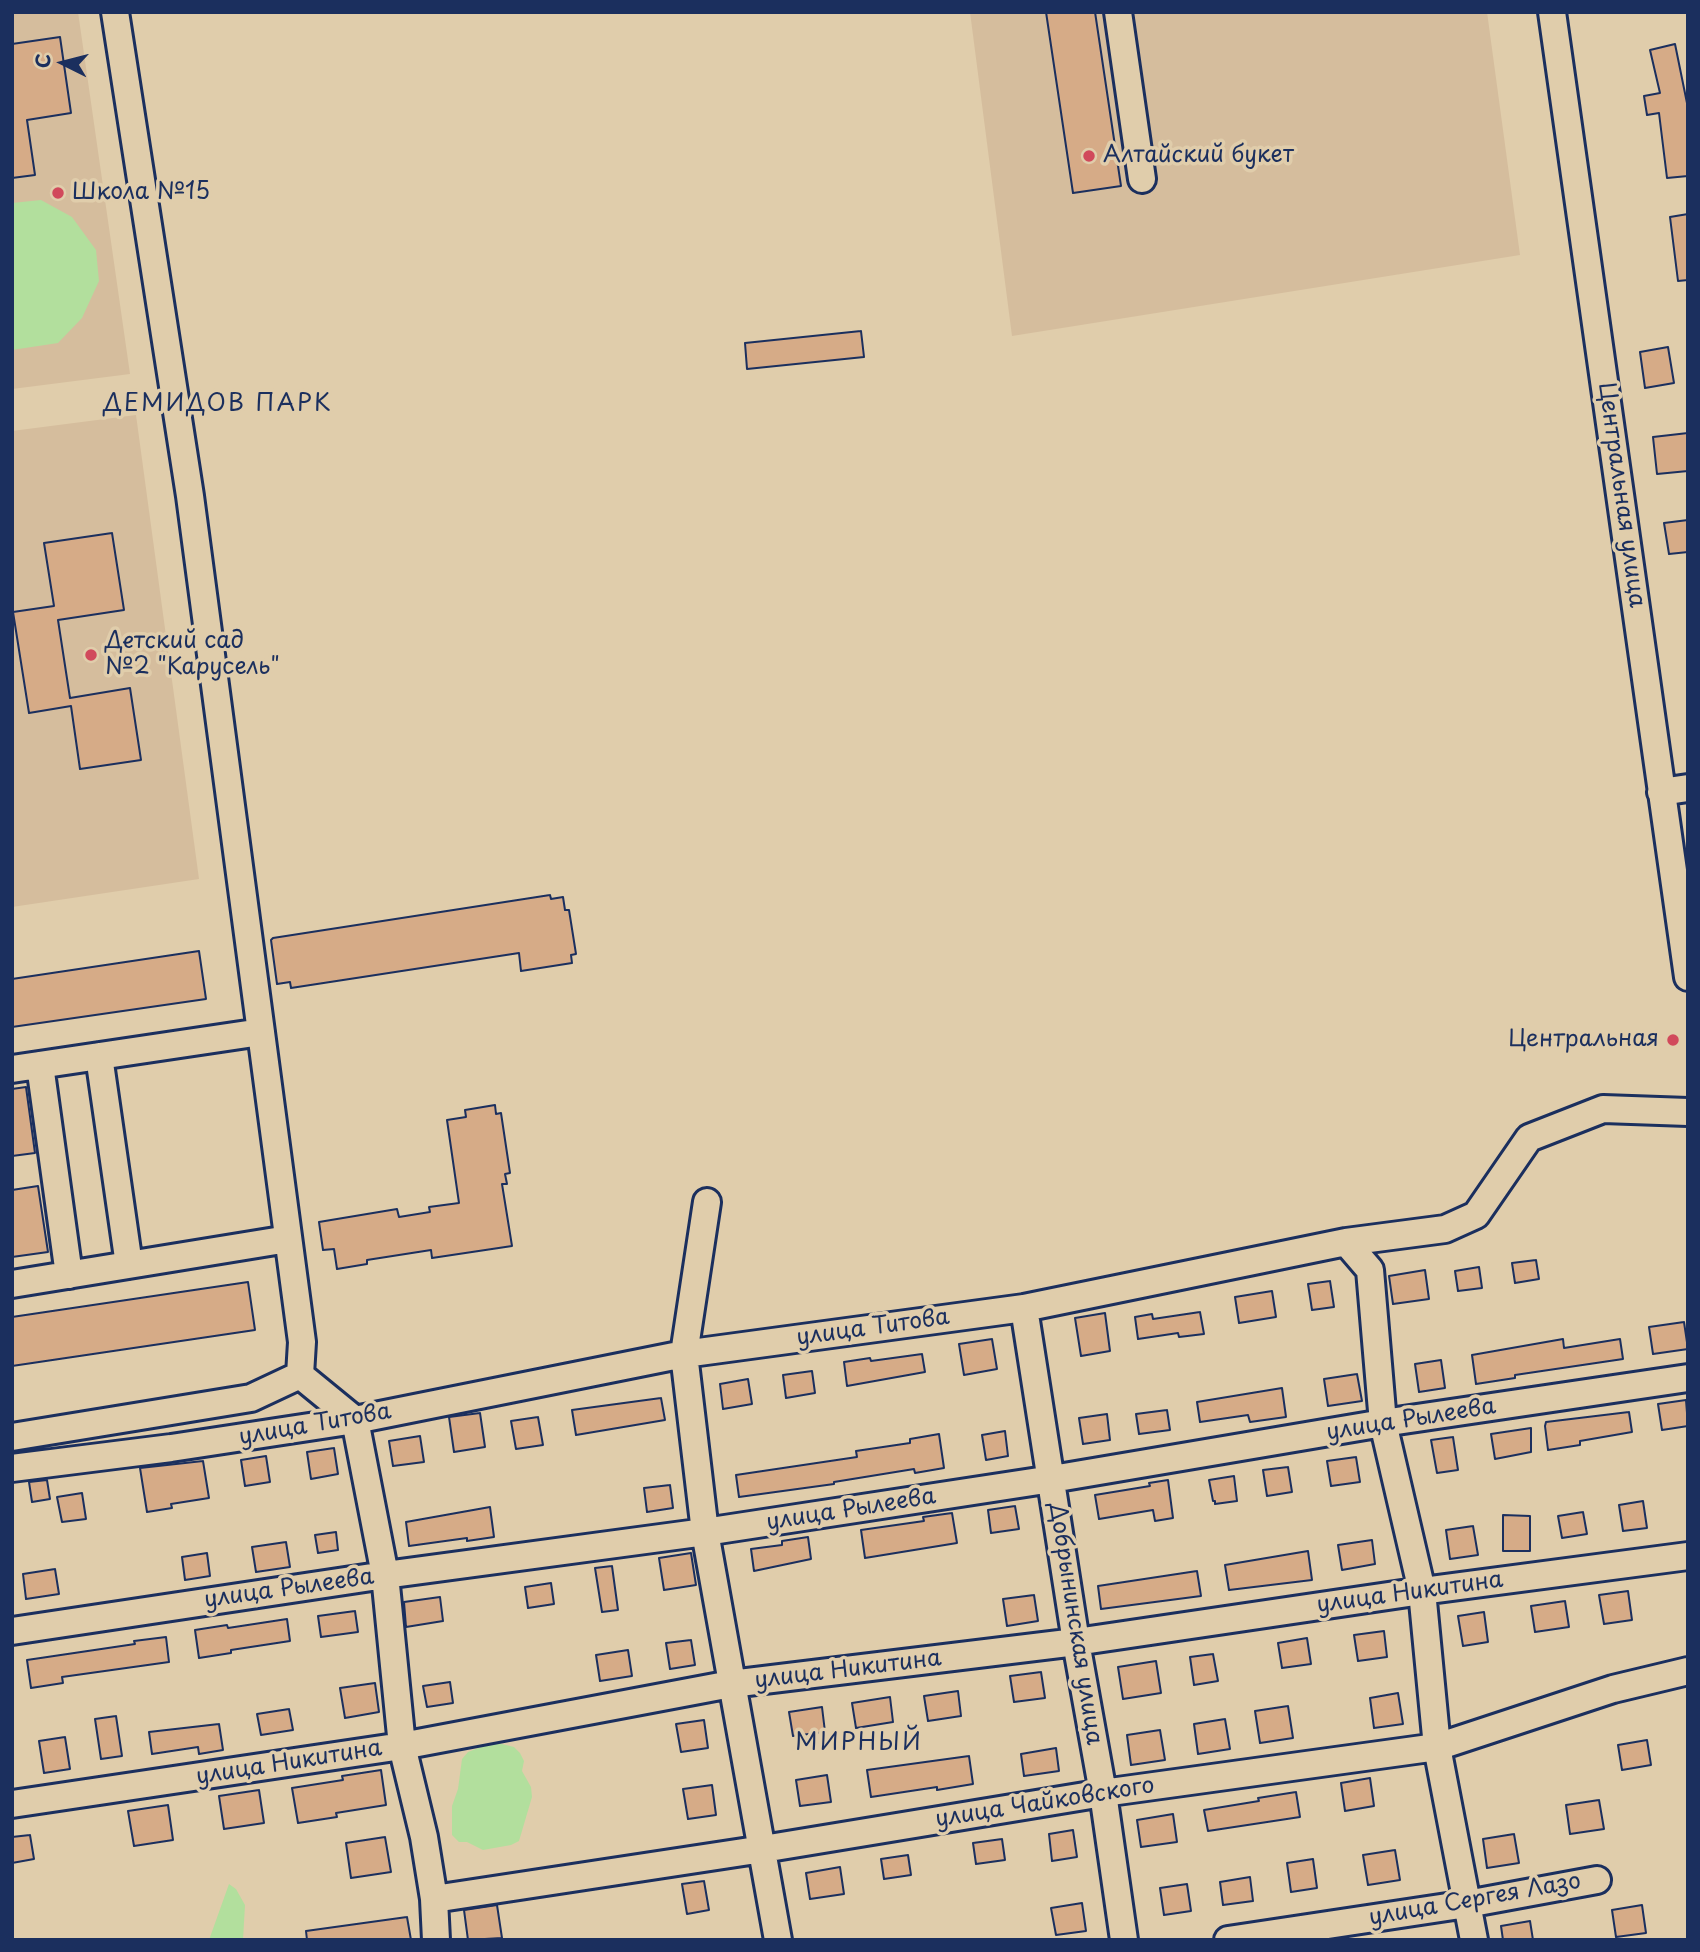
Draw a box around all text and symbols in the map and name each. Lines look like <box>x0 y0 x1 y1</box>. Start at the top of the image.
north arrow <box>28 28 98 98</box>
text: С <box>27 52 57 69</box>
place label: Алтайский букет <box>1103 142 1294 170</box>
marker: Алтайский букет <box>1081 148 1097 164</box>
place label: Школа №15 <box>72 179 210 207</box>
marker: Школа №15 <box>50 185 66 201</box>
street label: Центральная улица <box>1592 381 1650 609</box>
district label: ДЕМИДОВ ПАРК <box>105 390 331 418</box>
place label: Детский сад №2 "Карусель" <box>105 628 280 682</box>
marker: Детский сад №2 "Карусель" <box>83 647 99 663</box>
place label: Центральная <box>1508 1026 1659 1054</box>
marker: Центральная <box>1665 1032 1681 1048</box>
street label: улица Титова <box>795 1304 951 1352</box>
street label: улица Рылеева <box>1324 1393 1498 1447</box>
street label: улица Титова <box>237 1398 393 1452</box>
street label: улица Рылеева <box>764 1483 938 1537</box>
street label: Добрынинская улица <box>1042 1501 1108 1747</box>
street label: улица Рылеева <box>202 1563 376 1615</box>
street label: улица Никитина <box>1315 1566 1505 1620</box>
street label: улица Никитина <box>753 1645 943 1695</box>
district label: МИРНЫЙ <box>795 1729 923 1757</box>
street label: улица Никитина <box>194 1735 384 1791</box>
street label: улица Чайковского <box>933 1772 1157 1834</box>
street label: улица Сергея Лазо <box>1367 1868 1583 1932</box>

